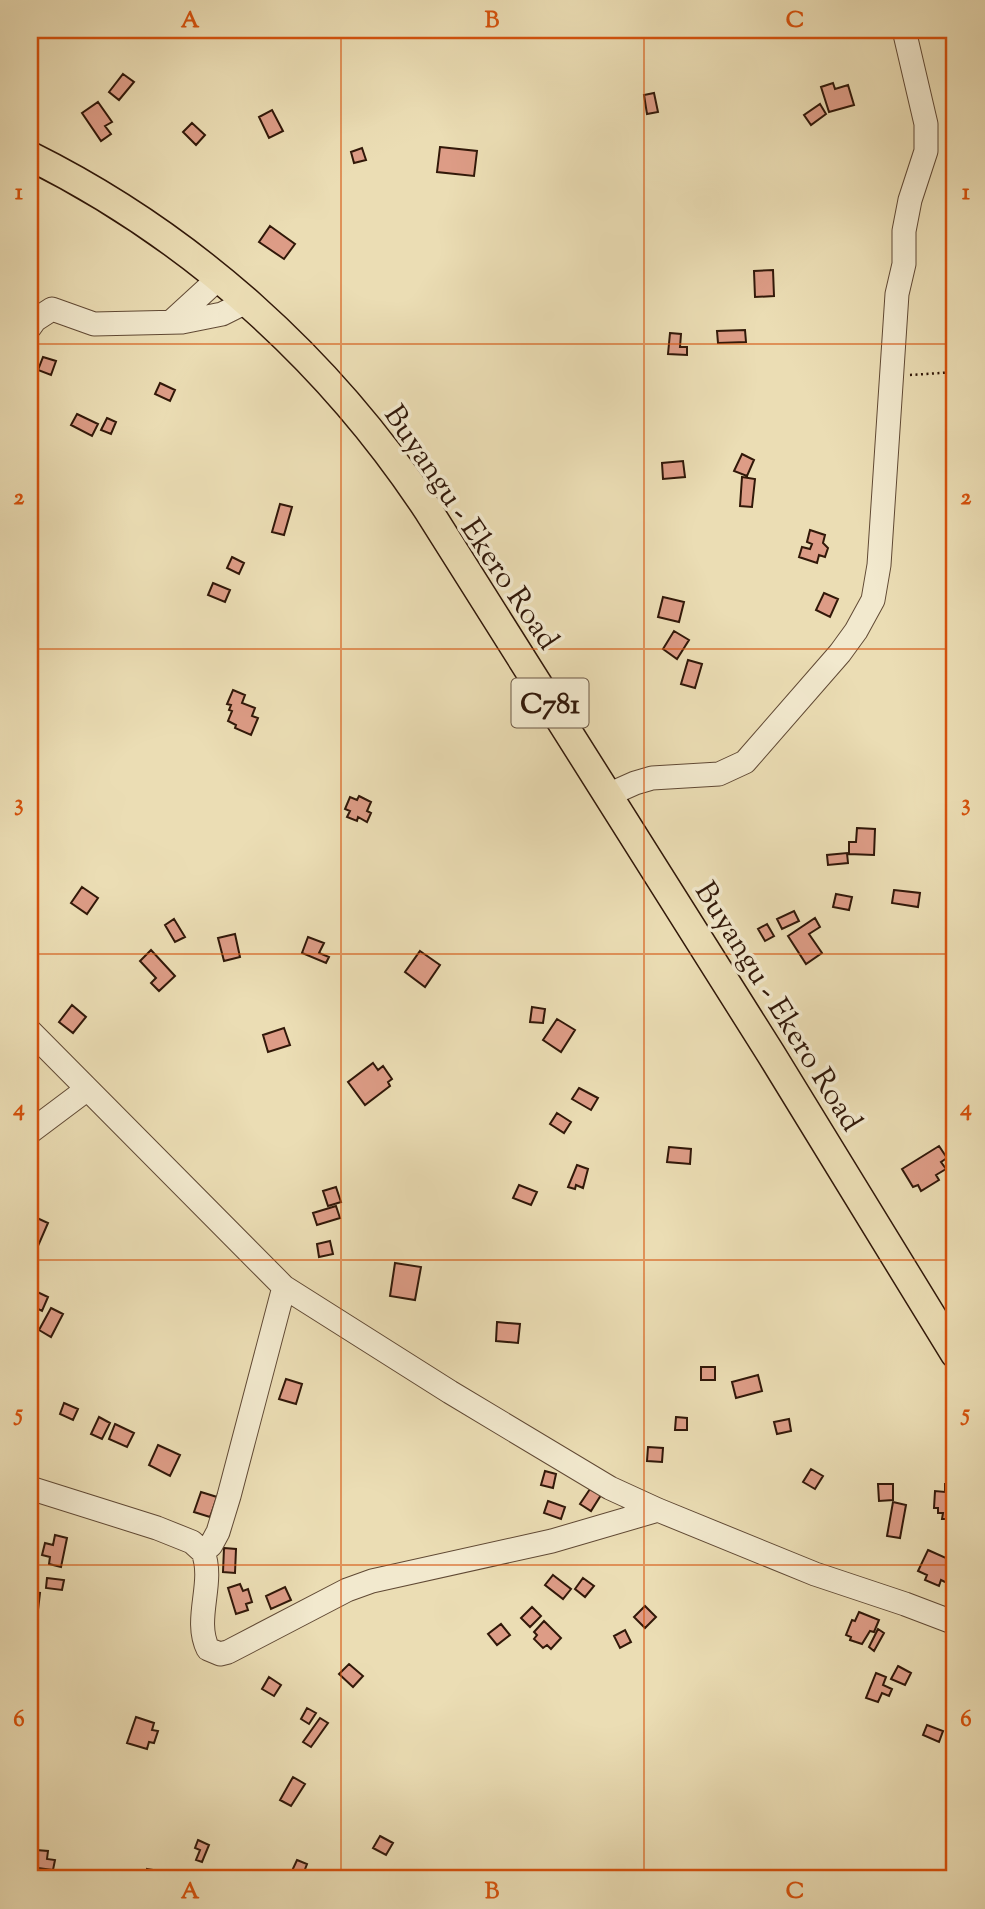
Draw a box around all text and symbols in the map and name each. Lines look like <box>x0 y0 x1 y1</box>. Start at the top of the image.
text: A <box>181 5 200 38</box>
text: B <box>485 5 500 38</box>
text: C <box>786 5 804 38</box>
text: 1 <box>15 177 23 210</box>
text: 1 <box>962 177 970 210</box>
street label: Buyangu - Ekero Road <box>372 397 568 660</box>
text: 2 <box>14 482 25 515</box>
text: 2 <box>961 482 972 515</box>
road number: C781 <box>512 678 588 728</box>
text: 3 <box>14 788 24 821</box>
text: 3 <box>961 788 971 821</box>
street label: Buyangu - Ekero Road <box>683 874 871 1141</box>
text: 4 <box>12 1093 25 1126</box>
text: 4 <box>959 1093 972 1126</box>
text: 5 <box>13 1398 23 1431</box>
text: 5 <box>960 1398 970 1431</box>
text: 6 <box>13 1704 25 1737</box>
text: 6 <box>960 1704 972 1737</box>
text: A <box>181 1876 200 1909</box>
text: B <box>485 1876 500 1909</box>
text: C <box>786 1876 804 1909</box>

